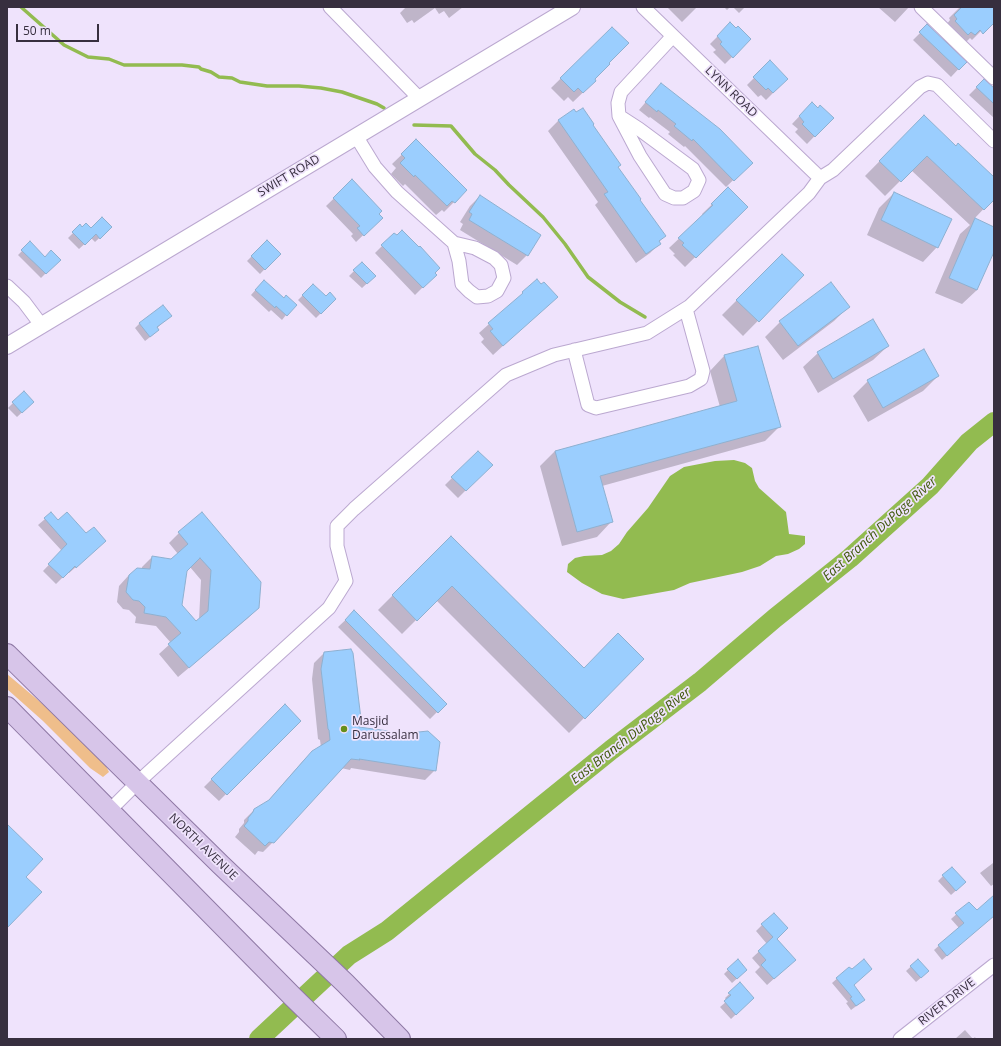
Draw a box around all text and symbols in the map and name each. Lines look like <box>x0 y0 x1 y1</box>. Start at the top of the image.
scale bar <box>18 16 101 42</box>
text: 50 m <box>23 22 51 39</box>
street label: LYNN ROAD <box>702 63 760 121</box>
street label: SWIFT ROAD <box>255 152 323 200</box>
water label: East Branch DuPage River <box>820 474 940 584</box>
water label: East Branch DuPage River <box>568 684 694 788</box>
place label: Masjid Darussalam <box>352 715 419 743</box>
marker: Masjid Darussalam <box>339 724 349 734</box>
street label: NORTH AVENUE <box>166 810 240 884</box>
street label: RIVER DRIVE <box>916 975 978 1029</box>

